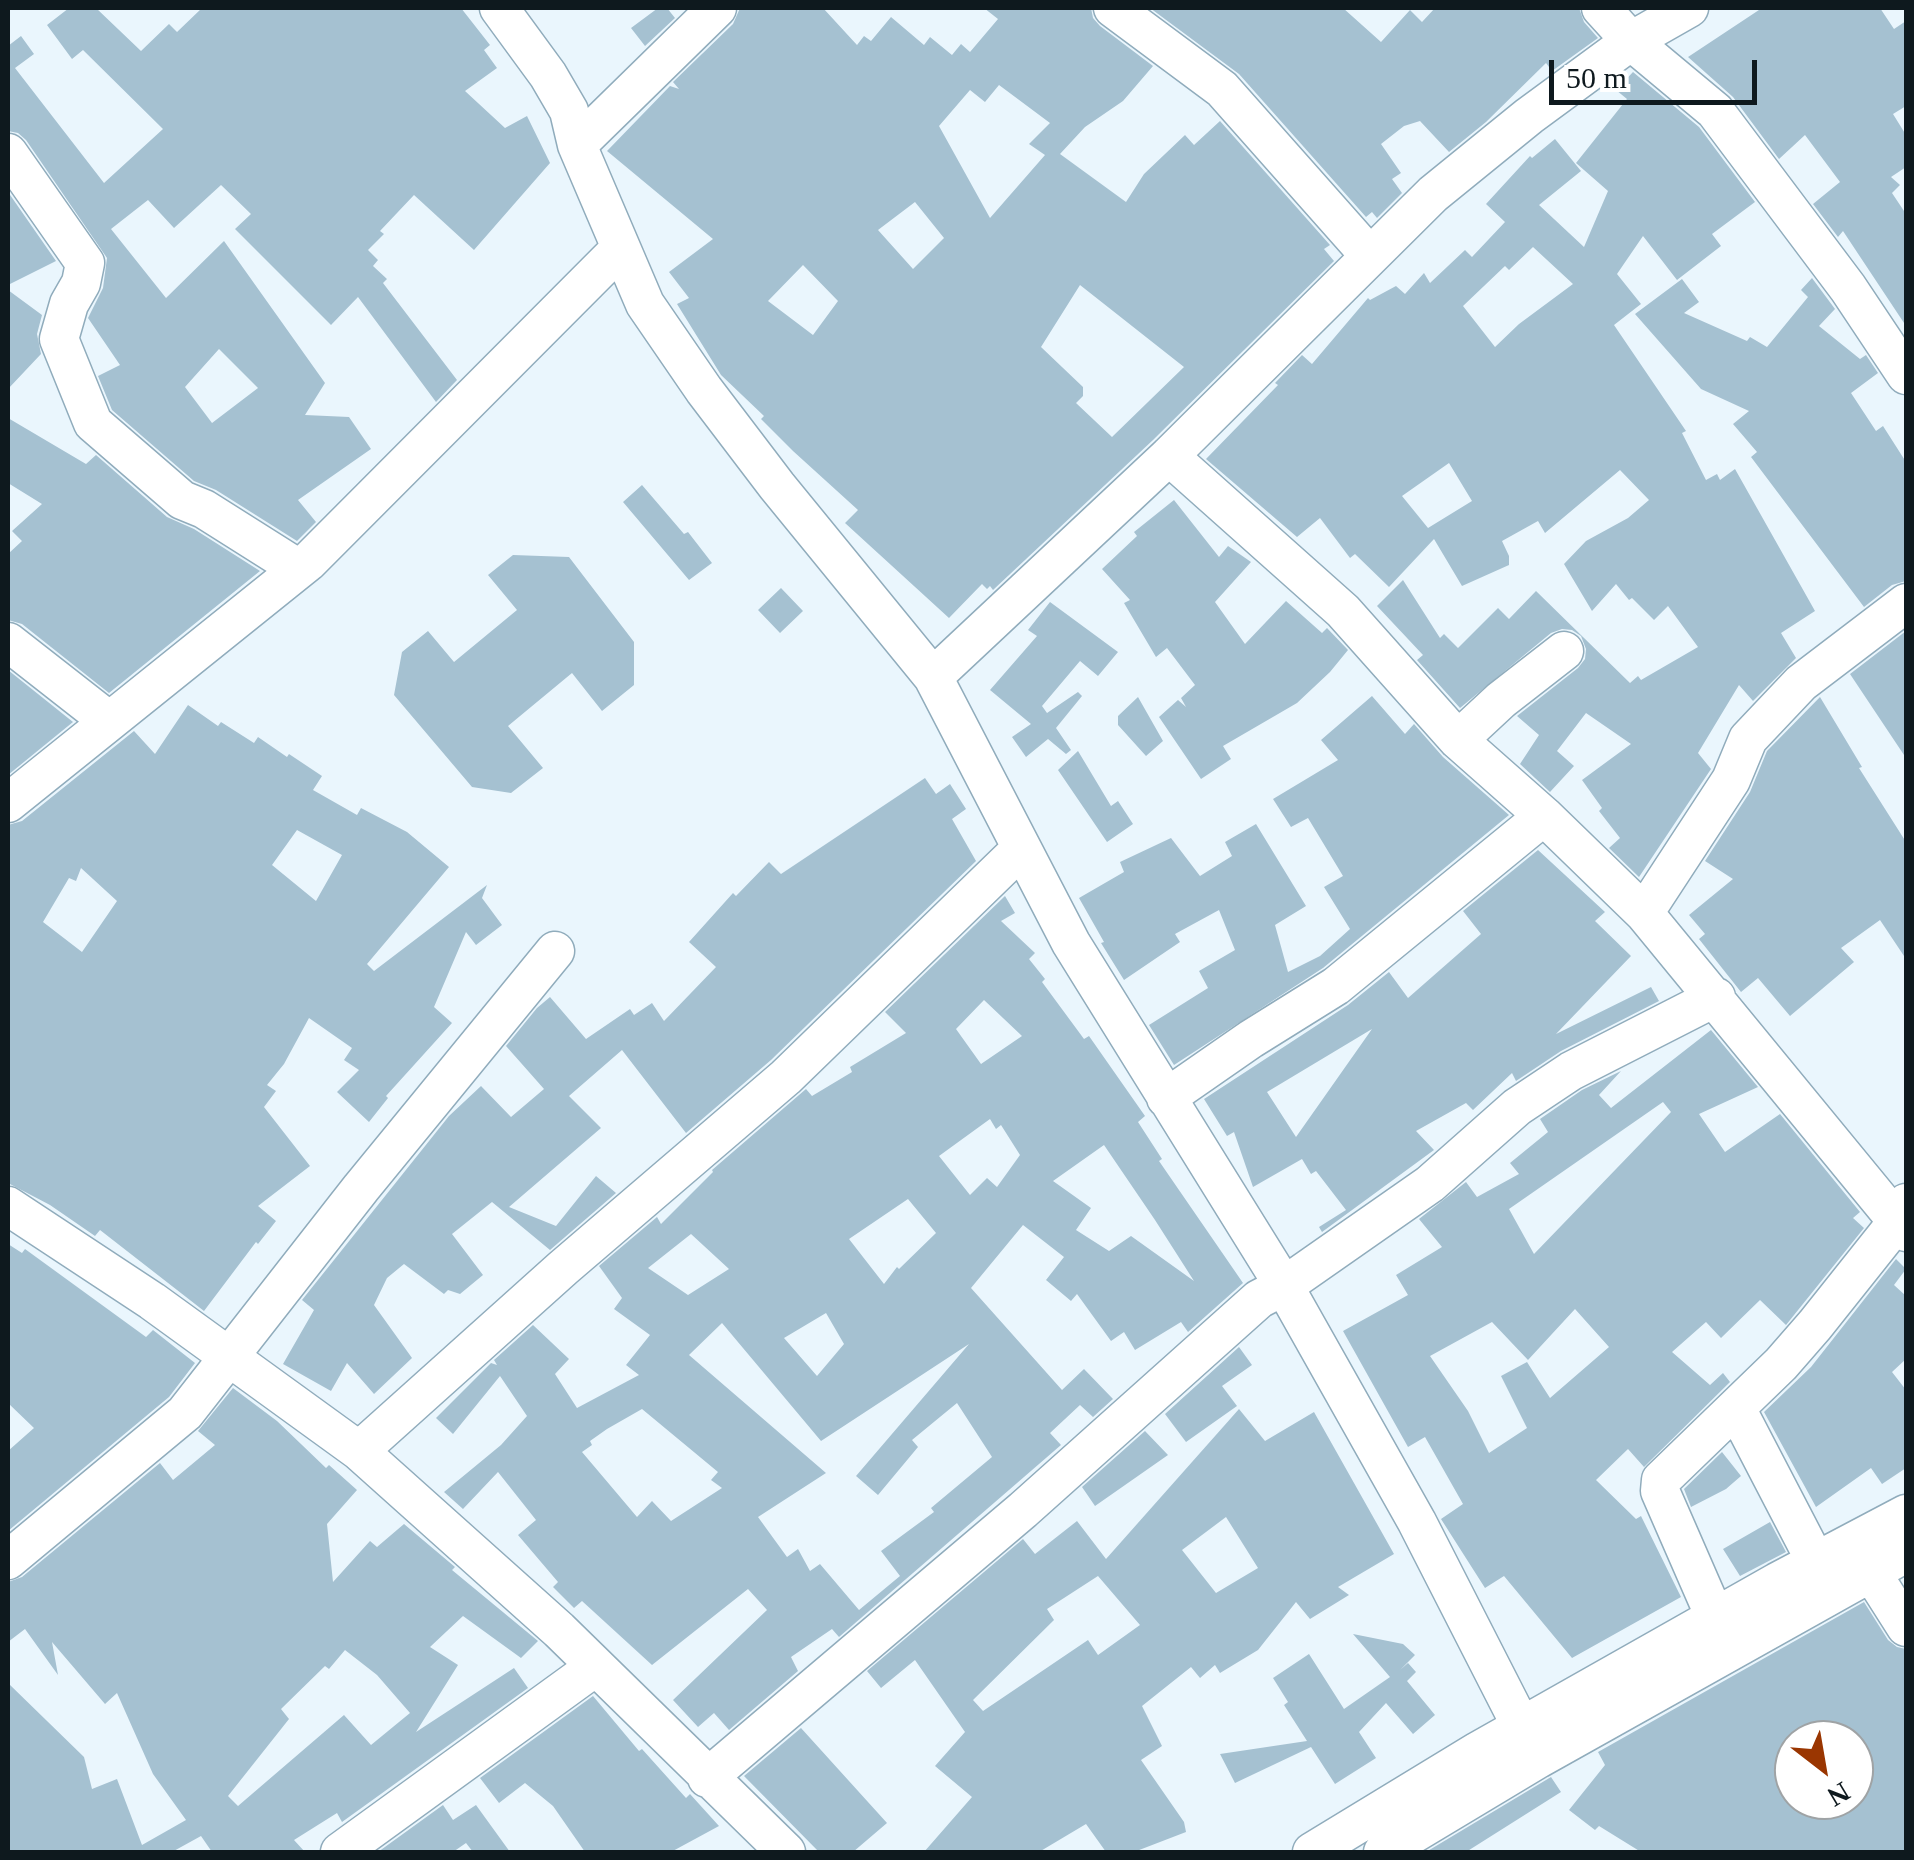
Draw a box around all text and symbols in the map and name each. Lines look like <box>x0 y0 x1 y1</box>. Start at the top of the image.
scale bar <box>1554 40 1762 102</box>
text: 50 m <box>1566 61 1627 94</box>
north arrow <box>1774 1720 1874 1820</box>
text: N <box>1822 1776 1855 1813</box>

